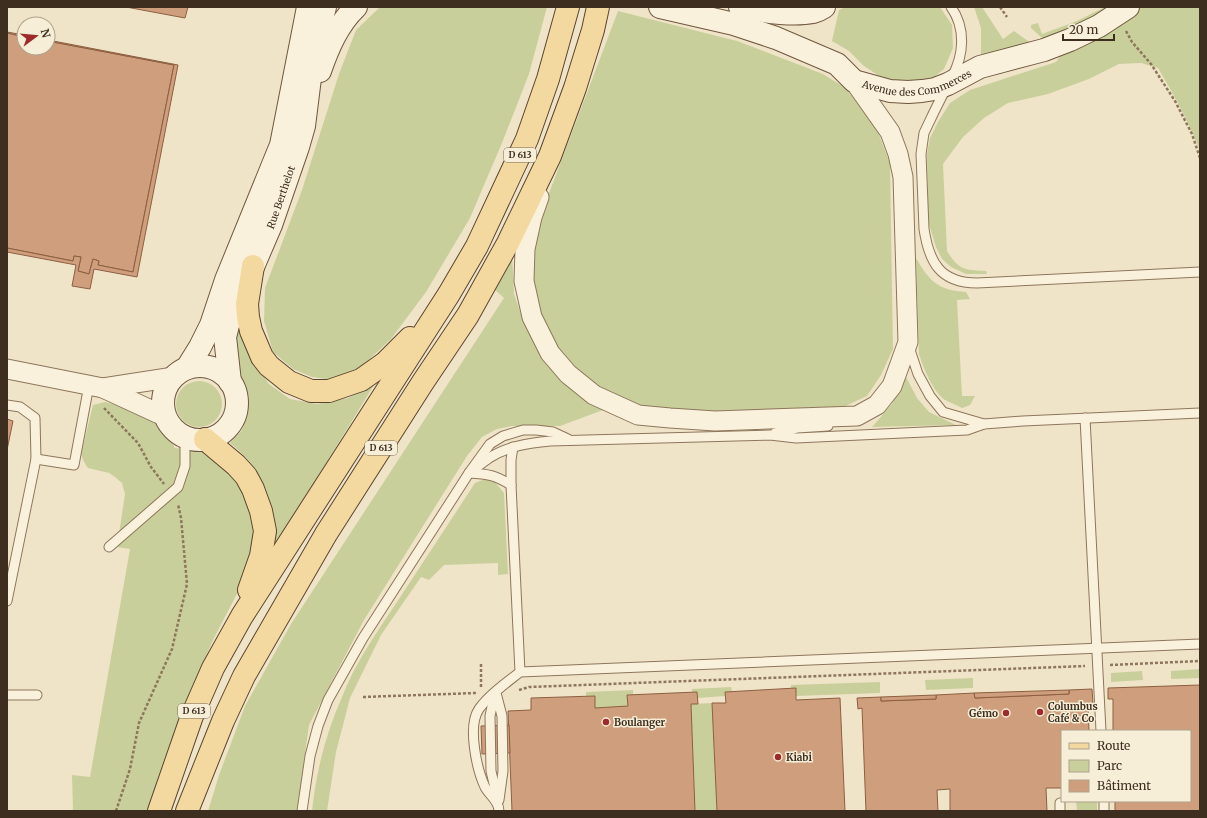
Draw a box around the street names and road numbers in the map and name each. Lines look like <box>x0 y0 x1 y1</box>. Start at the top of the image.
street label: Avenue des Commerces <box>860 67 974 99</box>
road number: D 613 <box>504 148 536 162</box>
street label: Rue Berthelot <box>264 164 298 231</box>
road number: D 613 <box>365 441 397 455</box>
road number: D 613 <box>178 704 210 718</box>

